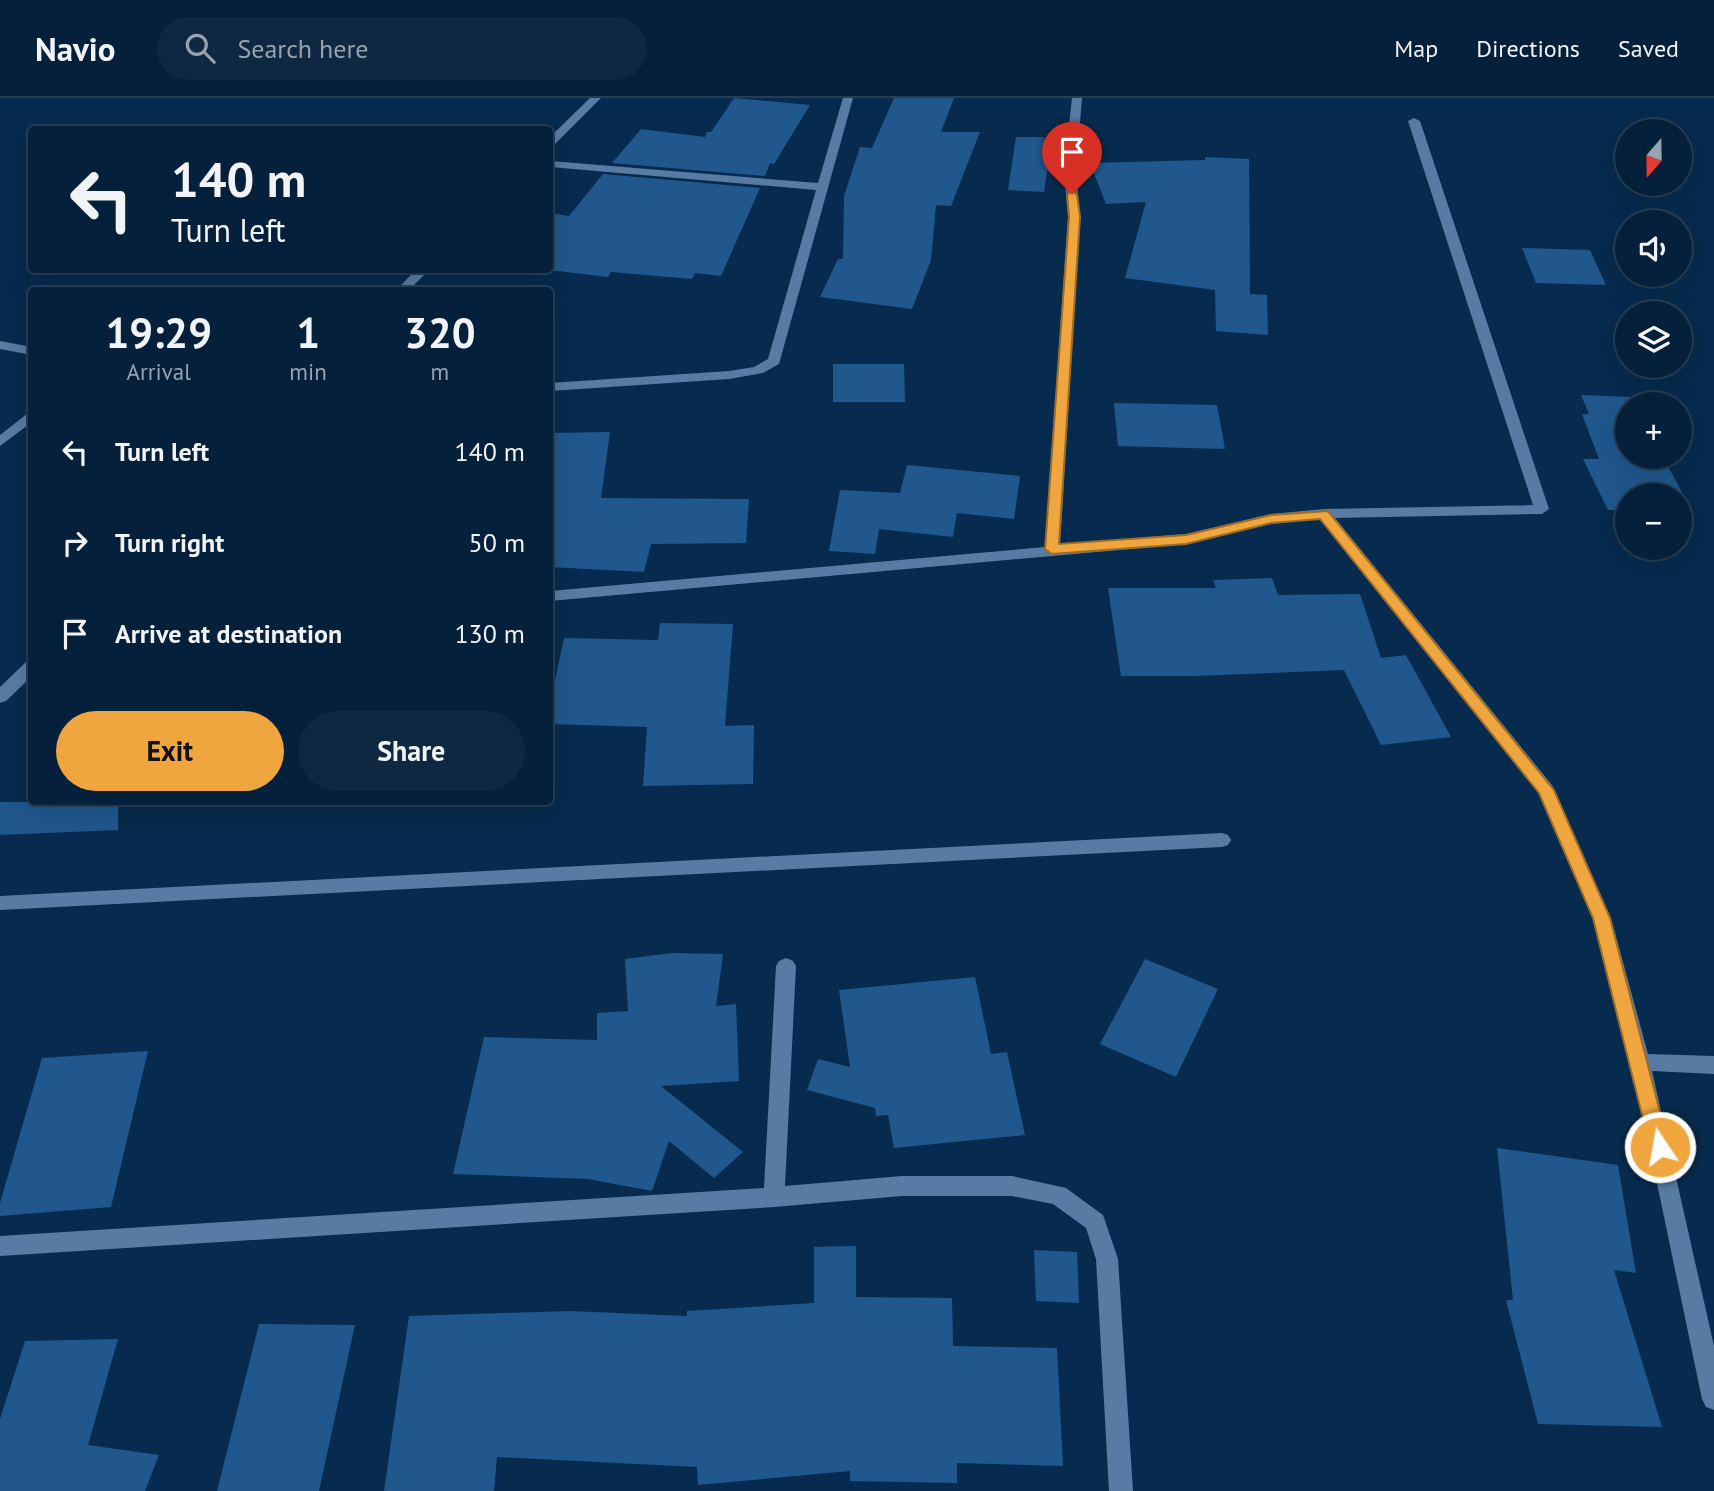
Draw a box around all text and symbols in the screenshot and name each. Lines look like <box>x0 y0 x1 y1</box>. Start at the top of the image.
search box <box>157 17 647 80</box>
text: Navio <box>35 27 115 70</box>
icon: search <box>181 29 219 67</box>
text: Search here <box>237 32 369 65</box>
text: Map <box>1394 33 1438 64</box>
text: Directions <box>1476 33 1580 64</box>
text: Saved <box>1618 33 1679 64</box>
north arrow <box>1615 119 1692 196</box>
map controls <box>1615 119 1692 560</box>
pin <box>1042 122 1102 194</box>
icon: arrive <box>1053 133 1091 171</box>
text: 140 m <box>171 147 306 211</box>
icon: left <box>56 154 147 245</box>
text: Turn left <box>171 209 286 251</box>
button: sound <box>1615 210 1692 287</box>
button: layers <box>1615 301 1692 378</box>
text: 19:29 <box>105 305 212 360</box>
text: 1 <box>296 305 320 360</box>
text: 320 <box>404 305 476 360</box>
text: Arrival <box>126 357 191 386</box>
text: min <box>289 357 327 386</box>
text: m <box>431 357 449 386</box>
button: + <box>1615 392 1692 469</box>
icon: left <box>56 433 94 471</box>
text: Turn left <box>115 435 209 468</box>
text: 140 m <box>454 435 525 468</box>
button: − <box>1615 483 1692 560</box>
icon: right <box>56 524 94 562</box>
text: Turn right <box>115 526 224 559</box>
text: 50 m <box>469 526 525 559</box>
icon: arrive <box>56 615 94 653</box>
text: Arrive at destination <box>115 617 342 650</box>
text: 130 m <box>454 617 525 650</box>
button: Exit <box>56 711 284 791</box>
button: Share <box>298 711 525 791</box>
position arrow <box>1623 1110 1697 1184</box>

